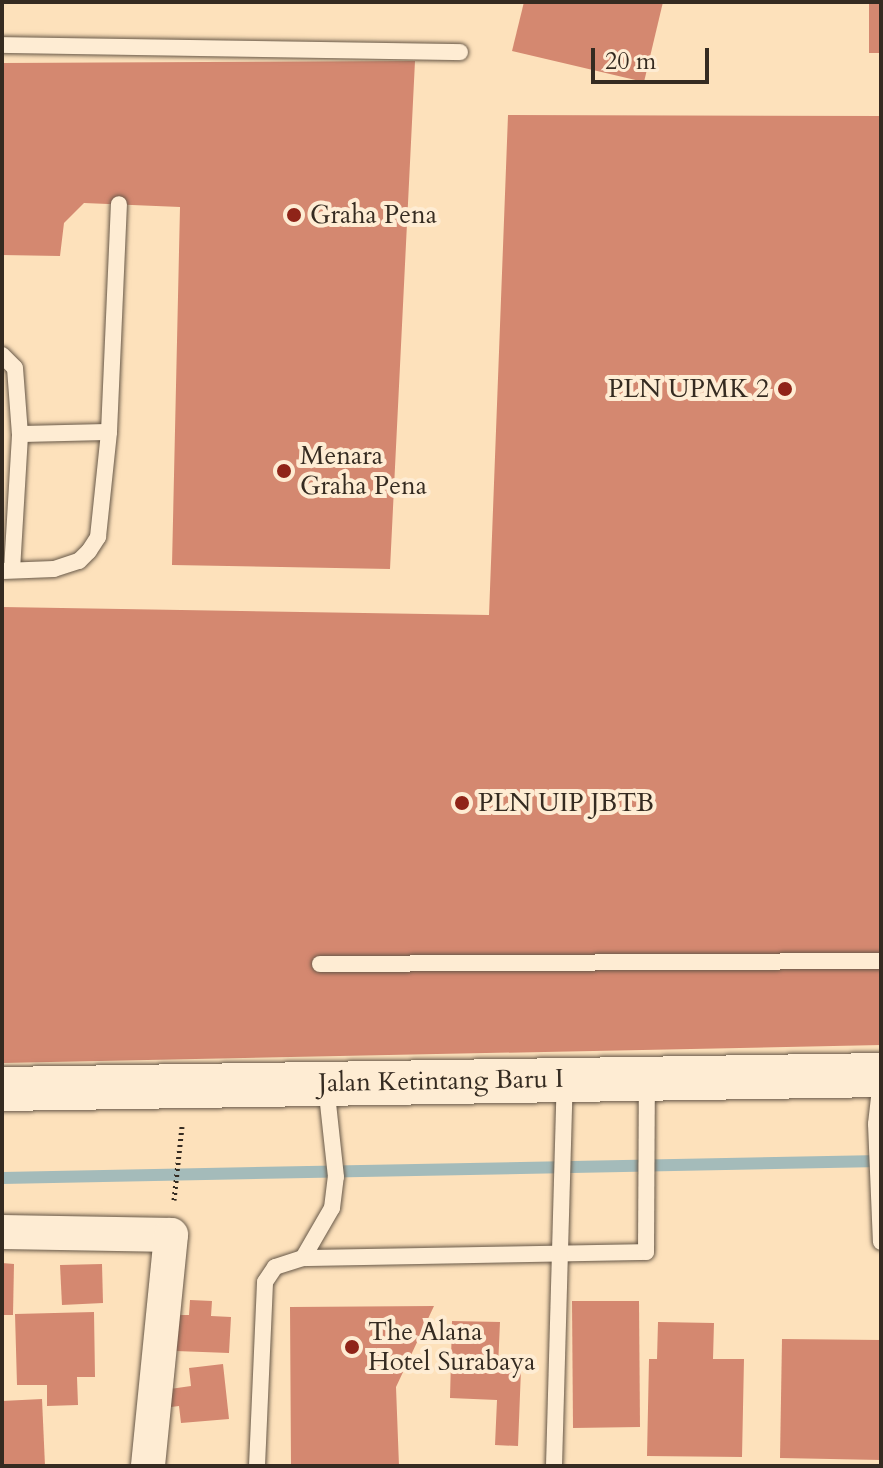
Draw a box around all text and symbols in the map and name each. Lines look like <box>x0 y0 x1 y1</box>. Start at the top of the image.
scale bar <box>595 32 713 82</box>
text: 20 m <box>605 45 656 78</box>
place label: Graha Pena <box>310 199 437 231</box>
marker: Graha Pena <box>285 206 303 224</box>
place label: PLN UPMK 2 <box>608 373 769 405</box>
marker: PLN UPMK 2 <box>776 380 794 398</box>
place label: Menara Graha Pena <box>300 440 427 502</box>
marker: Menara Graha Pena <box>275 462 293 480</box>
place label: PLN UIP JBTB <box>478 787 654 819</box>
marker: PLN UIP JBTB <box>453 794 471 812</box>
street label: Jalan Ketintang Baru I <box>318 1063 564 1099</box>
place label: The Alana Hotel Surabaya <box>368 1316 536 1378</box>
marker: The Alana Hotel Surabaya <box>343 1338 361 1356</box>

